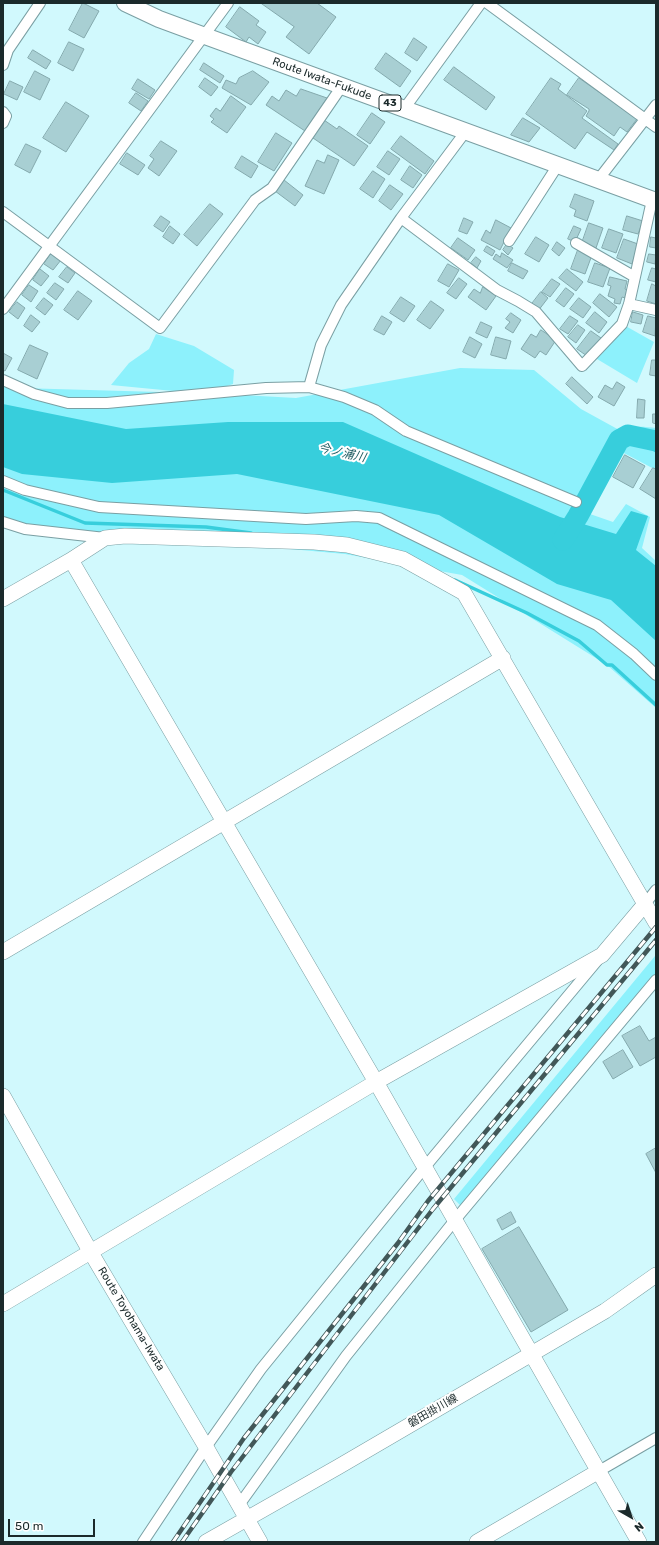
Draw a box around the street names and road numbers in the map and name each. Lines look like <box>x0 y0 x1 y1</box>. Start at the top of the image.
street label: Route Iwata-Fukude <box>271 55 373 103</box>
road number: 43 <box>379 95 401 111</box>
street label: Route Toyohama-Iwata <box>95 1265 167 1373</box>
street label: 磐田掛川線 <box>406 1392 460 1430</box>

